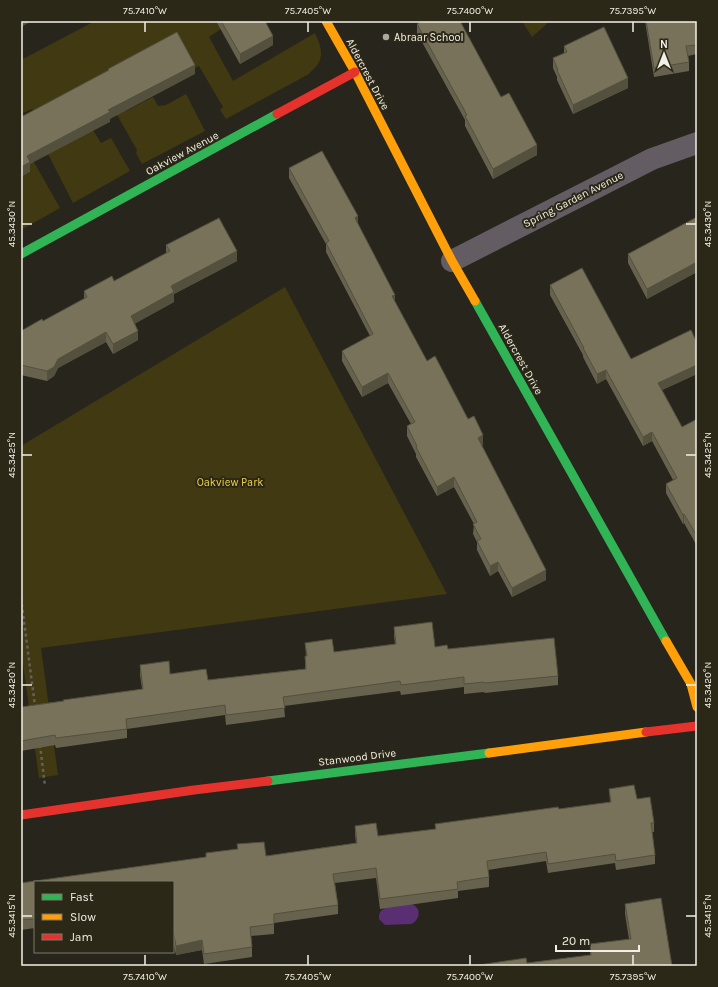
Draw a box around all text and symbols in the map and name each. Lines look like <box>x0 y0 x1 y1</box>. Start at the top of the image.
text: 75.7410°W <box>123 5 167 17</box>
text: 75.7405°W <box>285 5 331 17</box>
text: 75.7400°W <box>447 5 493 17</box>
text: 75.7395°W <box>610 5 656 17</box>
place label: Abraar School <box>394 31 464 44</box>
marker: Abraar School <box>381 32 391 42</box>
north arrow <box>644 34 684 74</box>
street label: Aldercrest Drive <box>343 36 392 112</box>
text: N <box>660 38 668 51</box>
street label: Oakview Avenue <box>144 129 221 178</box>
street label: Spring Garden Avenue <box>521 168 626 230</box>
text: 45.3430°N <box>6 201 18 247</box>
text: 45.3430°N <box>702 201 714 247</box>
street label: Aldercrest Drive <box>496 322 546 397</box>
text: 45.3425°N <box>6 432 18 478</box>
text: 45.3425°N <box>702 432 714 478</box>
park label: Oakview Park <box>197 476 263 489</box>
text: 45.3420°N <box>6 662 18 708</box>
text: 45.3420°N <box>702 662 714 708</box>
street label: Stanwood Drive <box>317 746 397 769</box>
legend <box>34 881 174 953</box>
text: Fast <box>70 890 94 904</box>
text: 45.3415°N <box>6 894 18 938</box>
text: 45.3415°N <box>702 894 714 938</box>
text: Slow <box>70 910 96 924</box>
scale bar <box>556 927 639 953</box>
text: Jam <box>70 930 93 944</box>
text: 20 m <box>562 934 590 948</box>
text: 75.7410°W <box>123 971 167 983</box>
text: 75.7405°W <box>285 971 331 983</box>
text: 75.7400°W <box>447 971 493 983</box>
text: 75.7395°W <box>610 971 656 983</box>

